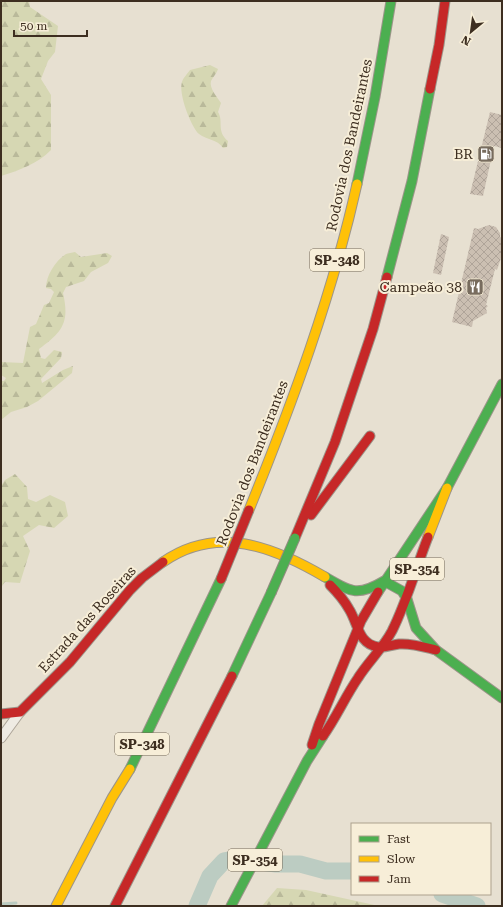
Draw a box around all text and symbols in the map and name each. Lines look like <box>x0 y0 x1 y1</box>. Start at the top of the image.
scale bar <box>14 12 87 38</box>
north arrow <box>451 12 491 52</box>
text: 50 m <box>20 19 47 33</box>
text: N <box>459 32 473 48</box>
street label: Rodovia dos Bandeirantes <box>323 57 375 233</box>
fuel station icon: BR <box>476 144 496 164</box>
place label: BR <box>454 146 473 162</box>
road number: SP-348 <box>310 249 364 271</box>
restaurant icon: Campeão 38 <box>465 277 485 297</box>
place label: Campeão 38 <box>380 279 462 295</box>
street label: Rodovia dos Bandeirantes <box>213 378 291 548</box>
road number: SP-354 <box>390 558 444 580</box>
street label: Estrada das Roseiras <box>35 562 139 675</box>
road number: SP-348 <box>115 733 169 755</box>
legend <box>351 823 491 895</box>
text: Fast <box>387 832 411 846</box>
road number: SP-354 <box>228 849 282 871</box>
text: Slow <box>387 852 415 866</box>
text: Jam <box>387 872 411 886</box>

